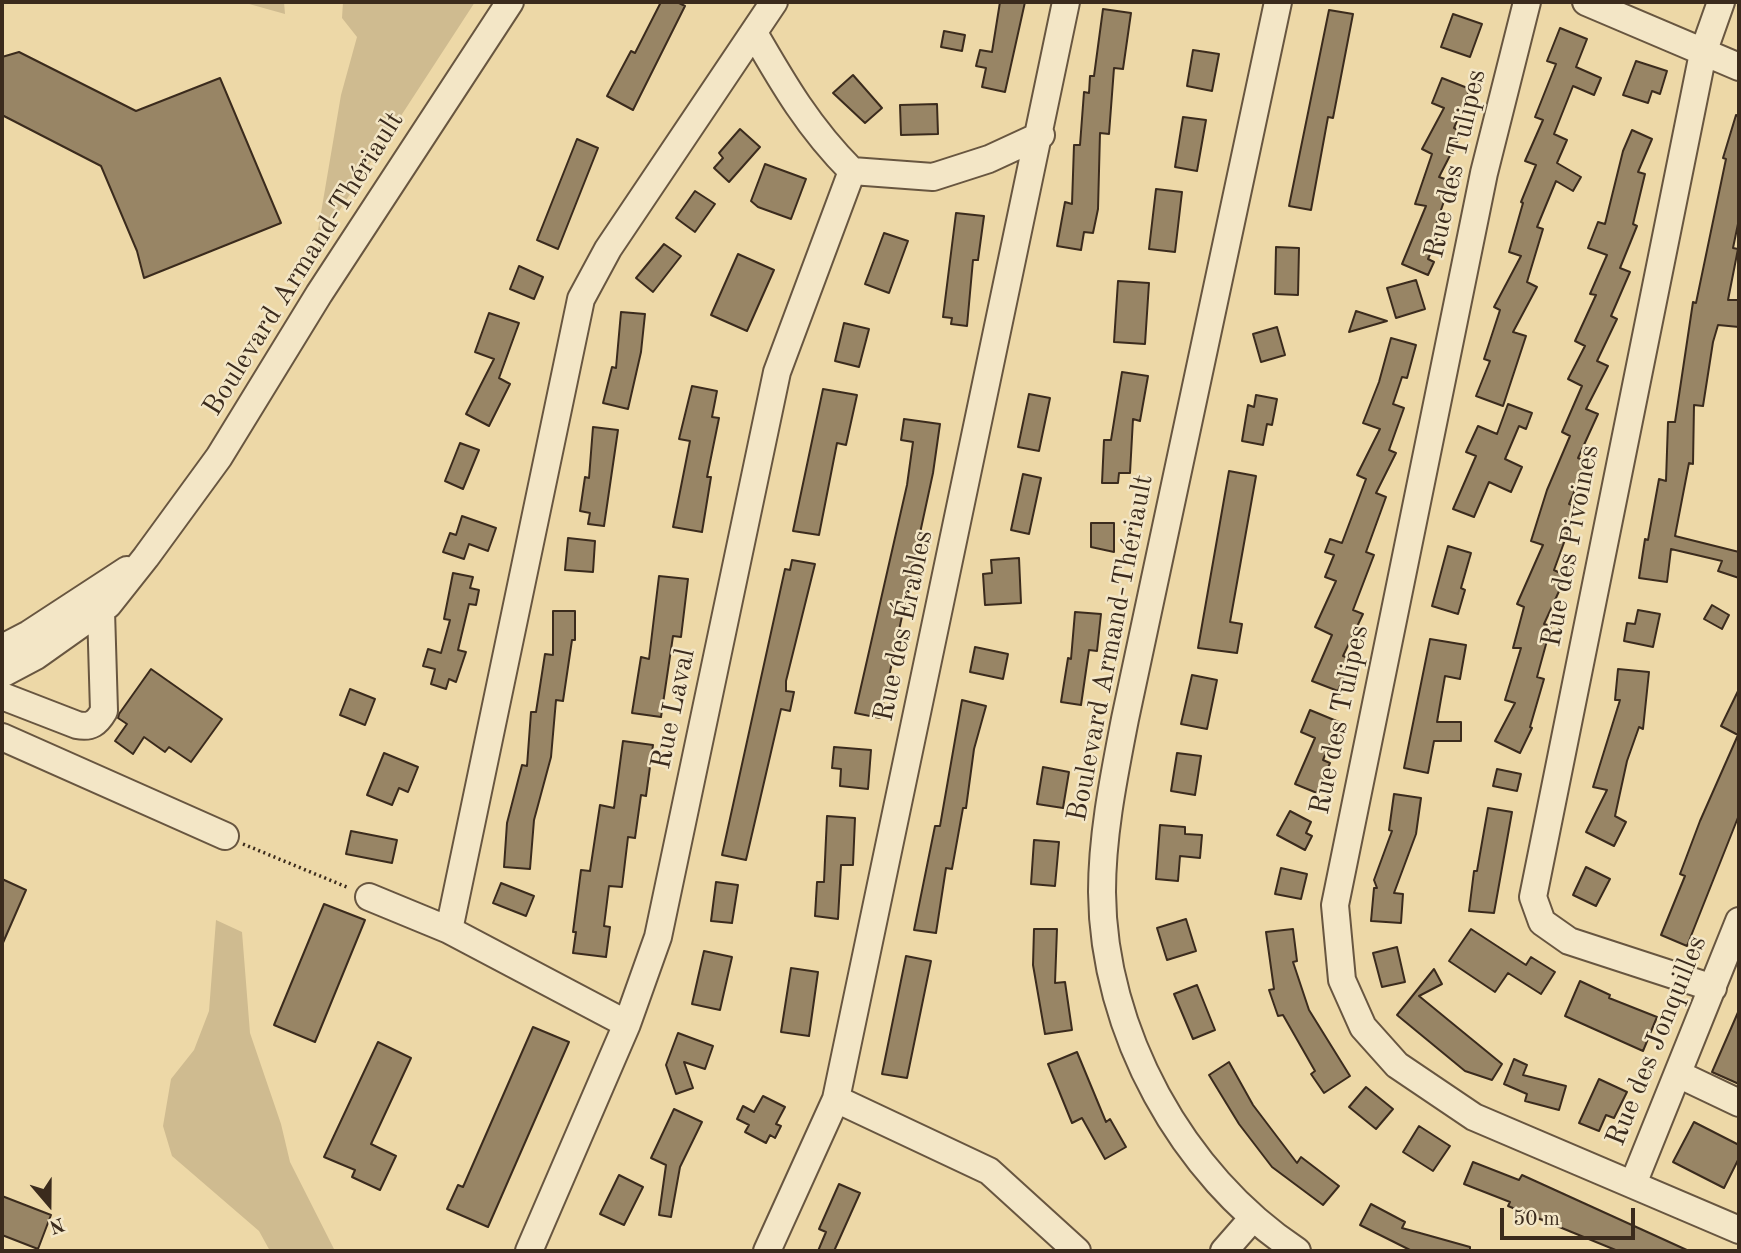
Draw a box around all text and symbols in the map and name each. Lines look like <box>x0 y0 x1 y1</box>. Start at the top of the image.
street label: Rue des Tulipes <box>1418 66 1494 262</box>
street label: Boulevard Armand-Thériault <box>196 106 412 422</box>
street label: Rue des Pivoines <box>1535 442 1607 650</box>
street label: Boulevard Armand-Thériault <box>1061 472 1161 824</box>
street label: Rue des Érables <box>867 527 941 725</box>
street label: Rue des Tulipes <box>1304 622 1376 818</box>
street label: Rue Laval <box>645 645 703 773</box>
street label: Rue des Jonquilles <box>1599 931 1715 1151</box>
north arrow <box>14 1169 84 1239</box>
scale bar <box>1503 1194 1638 1238</box>
text: 50 m <box>1513 1209 1560 1230</box>
text: N <box>46 1213 66 1236</box>

